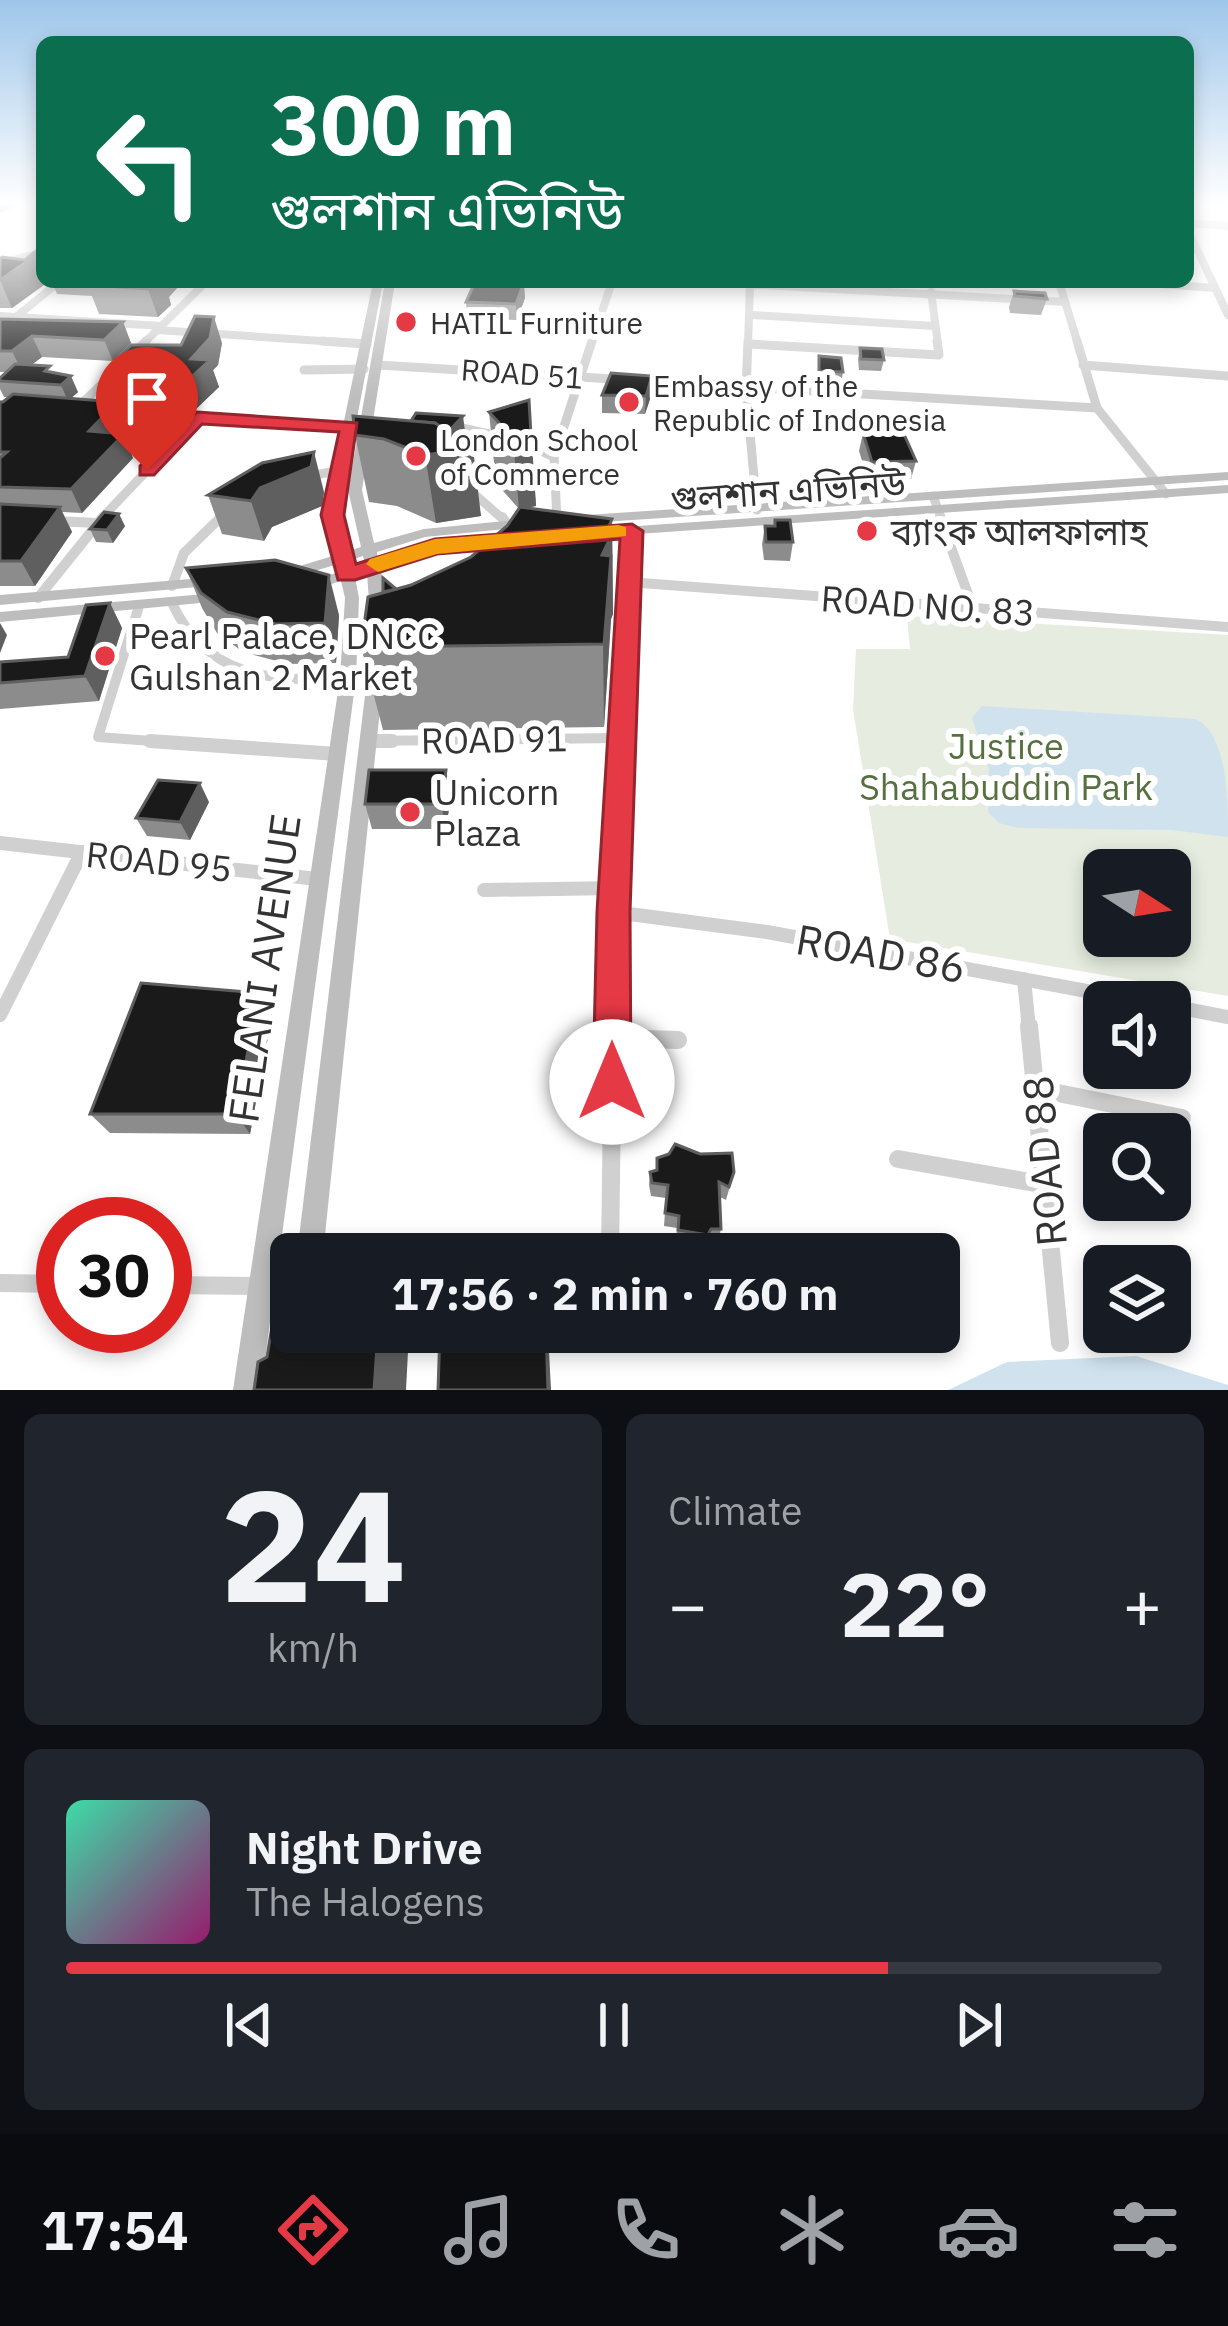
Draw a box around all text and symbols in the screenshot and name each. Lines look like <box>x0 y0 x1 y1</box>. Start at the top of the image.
text: 300 m <box>270 69 516 178</box>
icon: left <box>72 84 228 240</box>
text: গুলশান এভিনিউ <box>270 175 624 245</box>
place label: HATIL Furniture <box>430 303 643 342</box>
marker: HATIL Furniture <box>393 309 419 335</box>
pin <box>96 347 198 470</box>
street label: ROAD 51 <box>460 349 584 397</box>
icon: arrive <box>114 365 180 431</box>
place label: Embassy of the Republic of Indonesia <box>653 366 946 439</box>
marker: Embassy of the Republic of Indonesia <box>616 389 642 415</box>
place label: London School of Commerce <box>440 420 638 493</box>
marker: London School of Commerce <box>403 443 429 469</box>
street label: গুলশান এভিনিউ <box>669 458 908 522</box>
place label: ব্যাংক আলফালাহ <box>890 508 1149 555</box>
marker: ব্যাংক আলফালাহ <box>854 518 880 544</box>
street label: ROAD NO. 83 <box>819 574 1037 636</box>
place label: Pearl Palace, DNCC Gulshan 2 Market <box>129 612 439 700</box>
marker: Pearl Palace, DNCC Gulshan 2 Market <box>92 643 118 669</box>
street label: ROAD 91 <box>420 714 568 764</box>
park label: Justice Shahabuddin Park <box>859 722 1153 810</box>
place label: Unicorn Plaza <box>434 768 560 856</box>
marker: Unicorn Plaza <box>397 799 423 825</box>
street label: FELANI AVENUE <box>215 810 313 1126</box>
street label: ROAD 95 <box>84 830 234 892</box>
north arrow <box>1083 849 1191 957</box>
map controls <box>1083 849 1191 1353</box>
street label: ROAD 86 <box>792 911 970 995</box>
button: sound <box>1083 981 1191 1089</box>
position arrow <box>549 1019 675 1145</box>
street label: ROAD 88 <box>1009 1073 1079 1249</box>
button: search <box>1083 1113 1191 1221</box>
speed limit sign: 30 <box>36 1197 192 1353</box>
button: layers <box>1083 1245 1191 1353</box>
text: 17:56 · 2 min · 760 m <box>392 1264 838 1322</box>
text: 24 <box>219 1442 407 1645</box>
text: Climate <box>668 1485 802 1536</box>
text: 22° <box>840 1545 990 1662</box>
text: − <box>668 1561 708 1647</box>
text: + <box>1122 1561 1162 1647</box>
text: km/h <box>267 1622 359 1673</box>
text: Night Drive <box>246 1818 483 1876</box>
text: The Halogens <box>246 1876 485 1927</box>
icon: previous <box>216 1992 282 2058</box>
icon: pause <box>581 1992 647 2058</box>
icon: next <box>946 1992 1012 2058</box>
icon: directions <box>271 2188 355 2272</box>
icon: music <box>437 2188 521 2272</box>
icon: phone <box>604 2188 688 2272</box>
icon: climate <box>770 2188 854 2272</box>
icon: car <box>936 2188 1020 2272</box>
icon: filters <box>1103 2188 1187 2272</box>
text: 17:54 <box>41 2195 189 2265</box>

